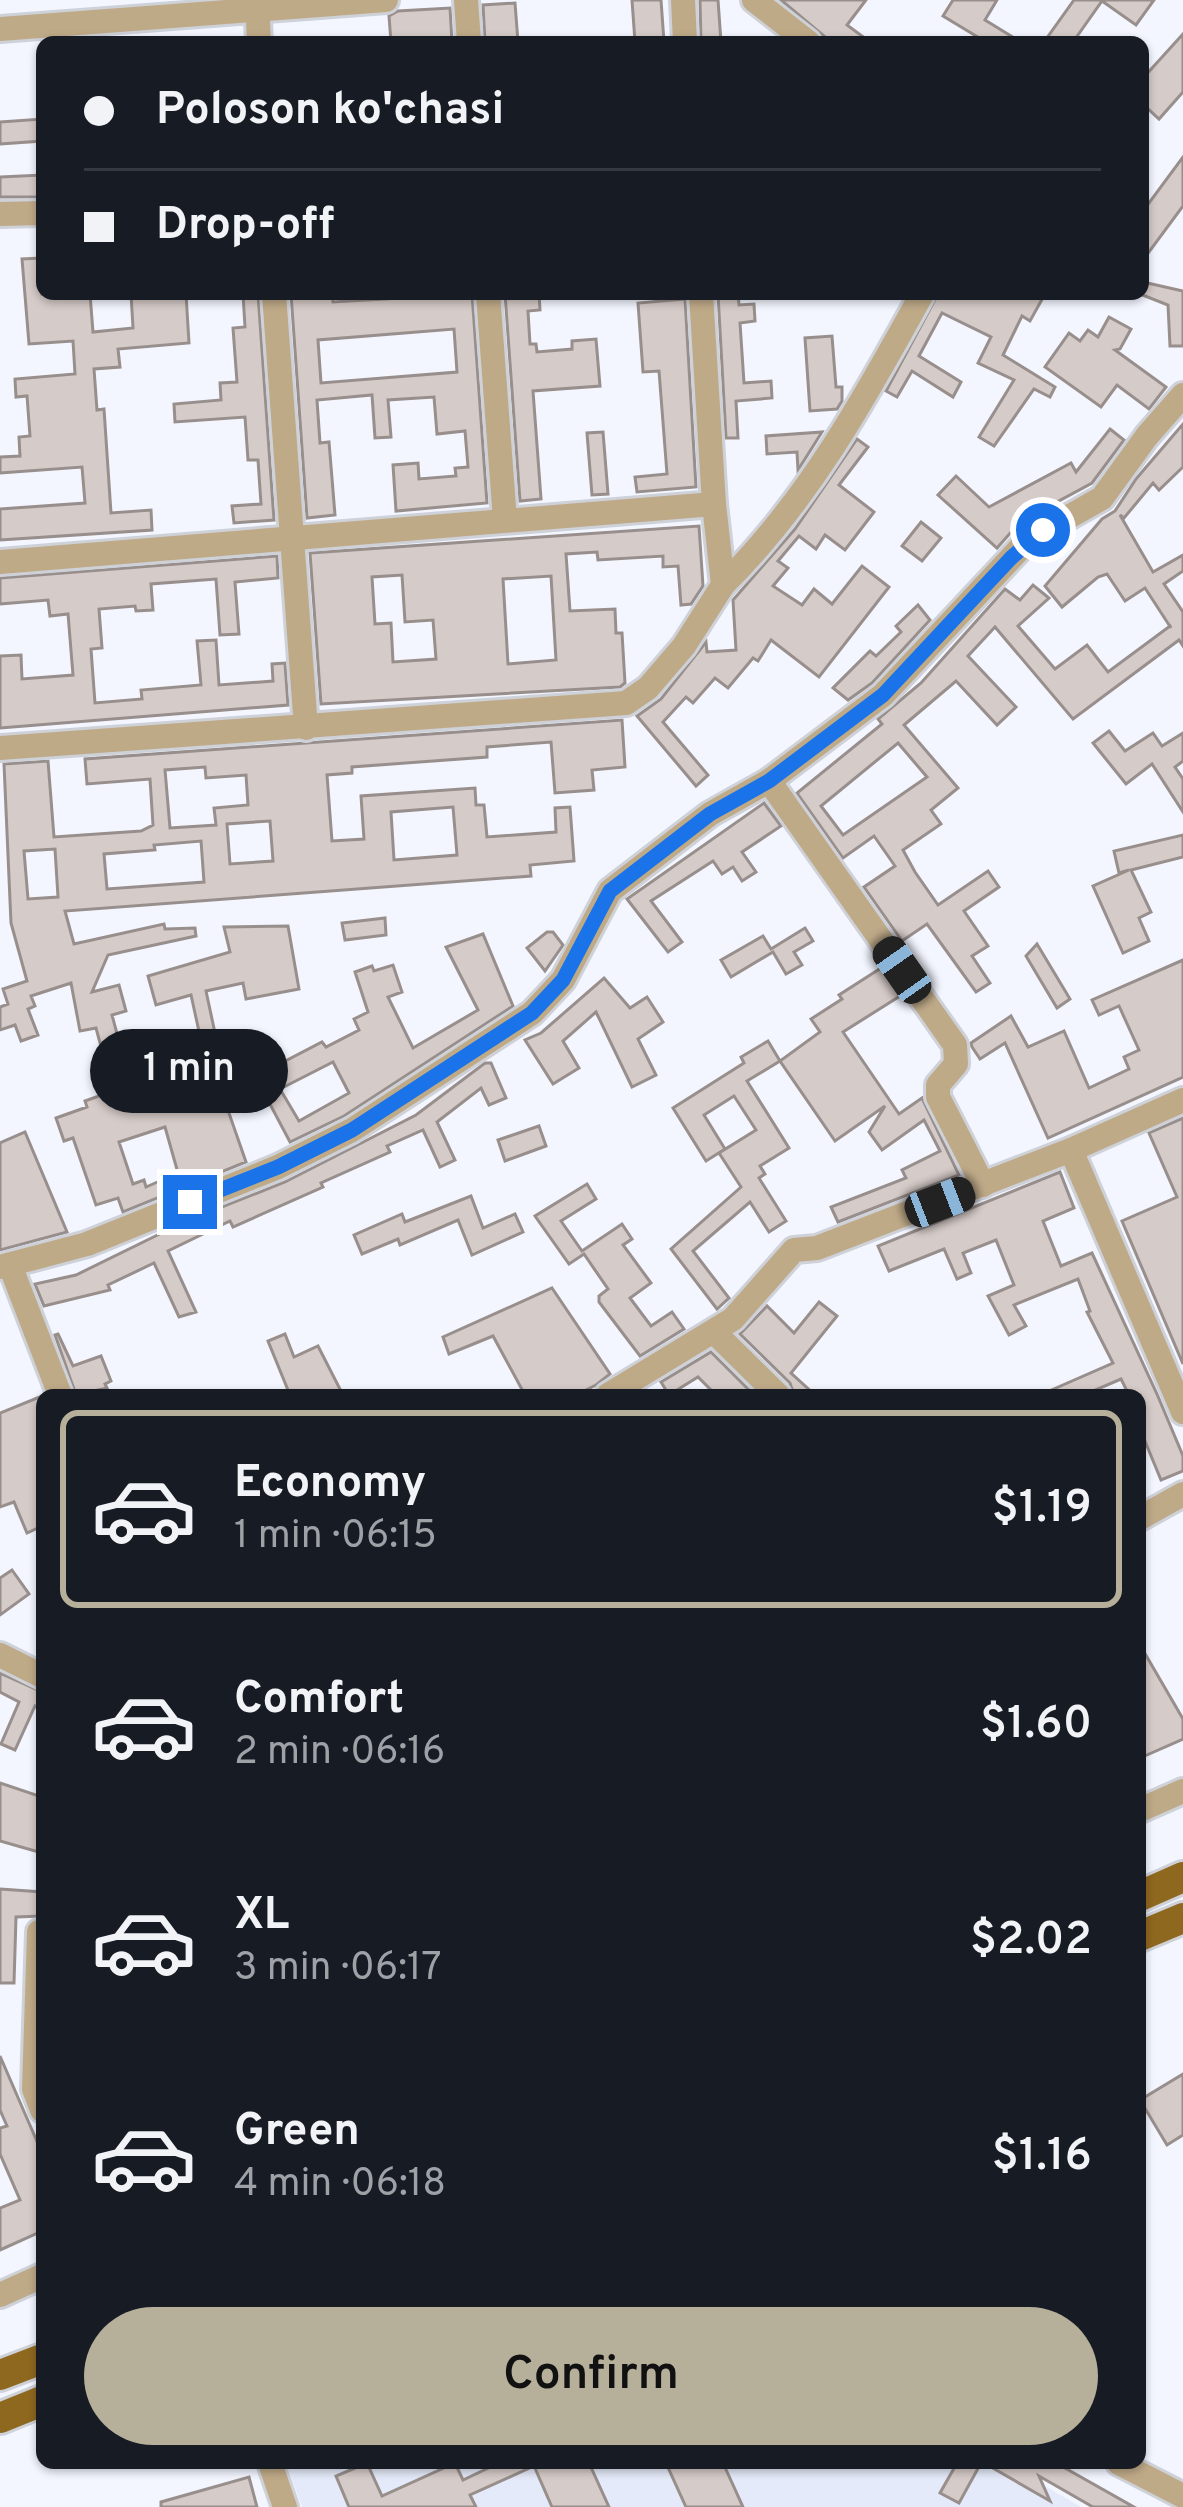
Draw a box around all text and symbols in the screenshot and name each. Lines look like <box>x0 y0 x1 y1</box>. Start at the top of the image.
text: Poloson ko'chasi <box>156 83 504 140</box>
text: Drop-off <box>156 198 335 255</box>
route start <box>1016 503 1070 557</box>
car <box>867 930 937 1010</box>
callout: 1 min <box>91 1028 289 1112</box>
text: 1 min <box>143 1046 235 1095</box>
car <box>900 1172 980 1232</box>
route end <box>163 1175 217 1229</box>
icon: car <box>90 1455 198 1563</box>
text: Economy <box>234 1456 426 1513</box>
text: $1.19 <box>992 1481 1092 1538</box>
text: 1 min · 06:15 <box>234 1513 437 1562</box>
icon: car <box>90 1671 198 1779</box>
text: Comfort <box>234 1672 404 1729</box>
text: $1.60 <box>980 1697 1092 1754</box>
text: 2 min · 06:16 <box>234 1729 445 1778</box>
icon: car <box>90 1887 198 1995</box>
text: XL <box>234 1888 289 1945</box>
text: $2.02 <box>970 1913 1092 1970</box>
text: 3 min · 06:17 <box>234 1945 442 1994</box>
icon: car <box>90 2103 198 2211</box>
text: Green <box>234 2104 360 2161</box>
text: $1.16 <box>992 2129 1092 2186</box>
text: 4 min · 06:18 <box>234 2161 446 2210</box>
button: Confirm <box>84 2307 1098 2445</box>

